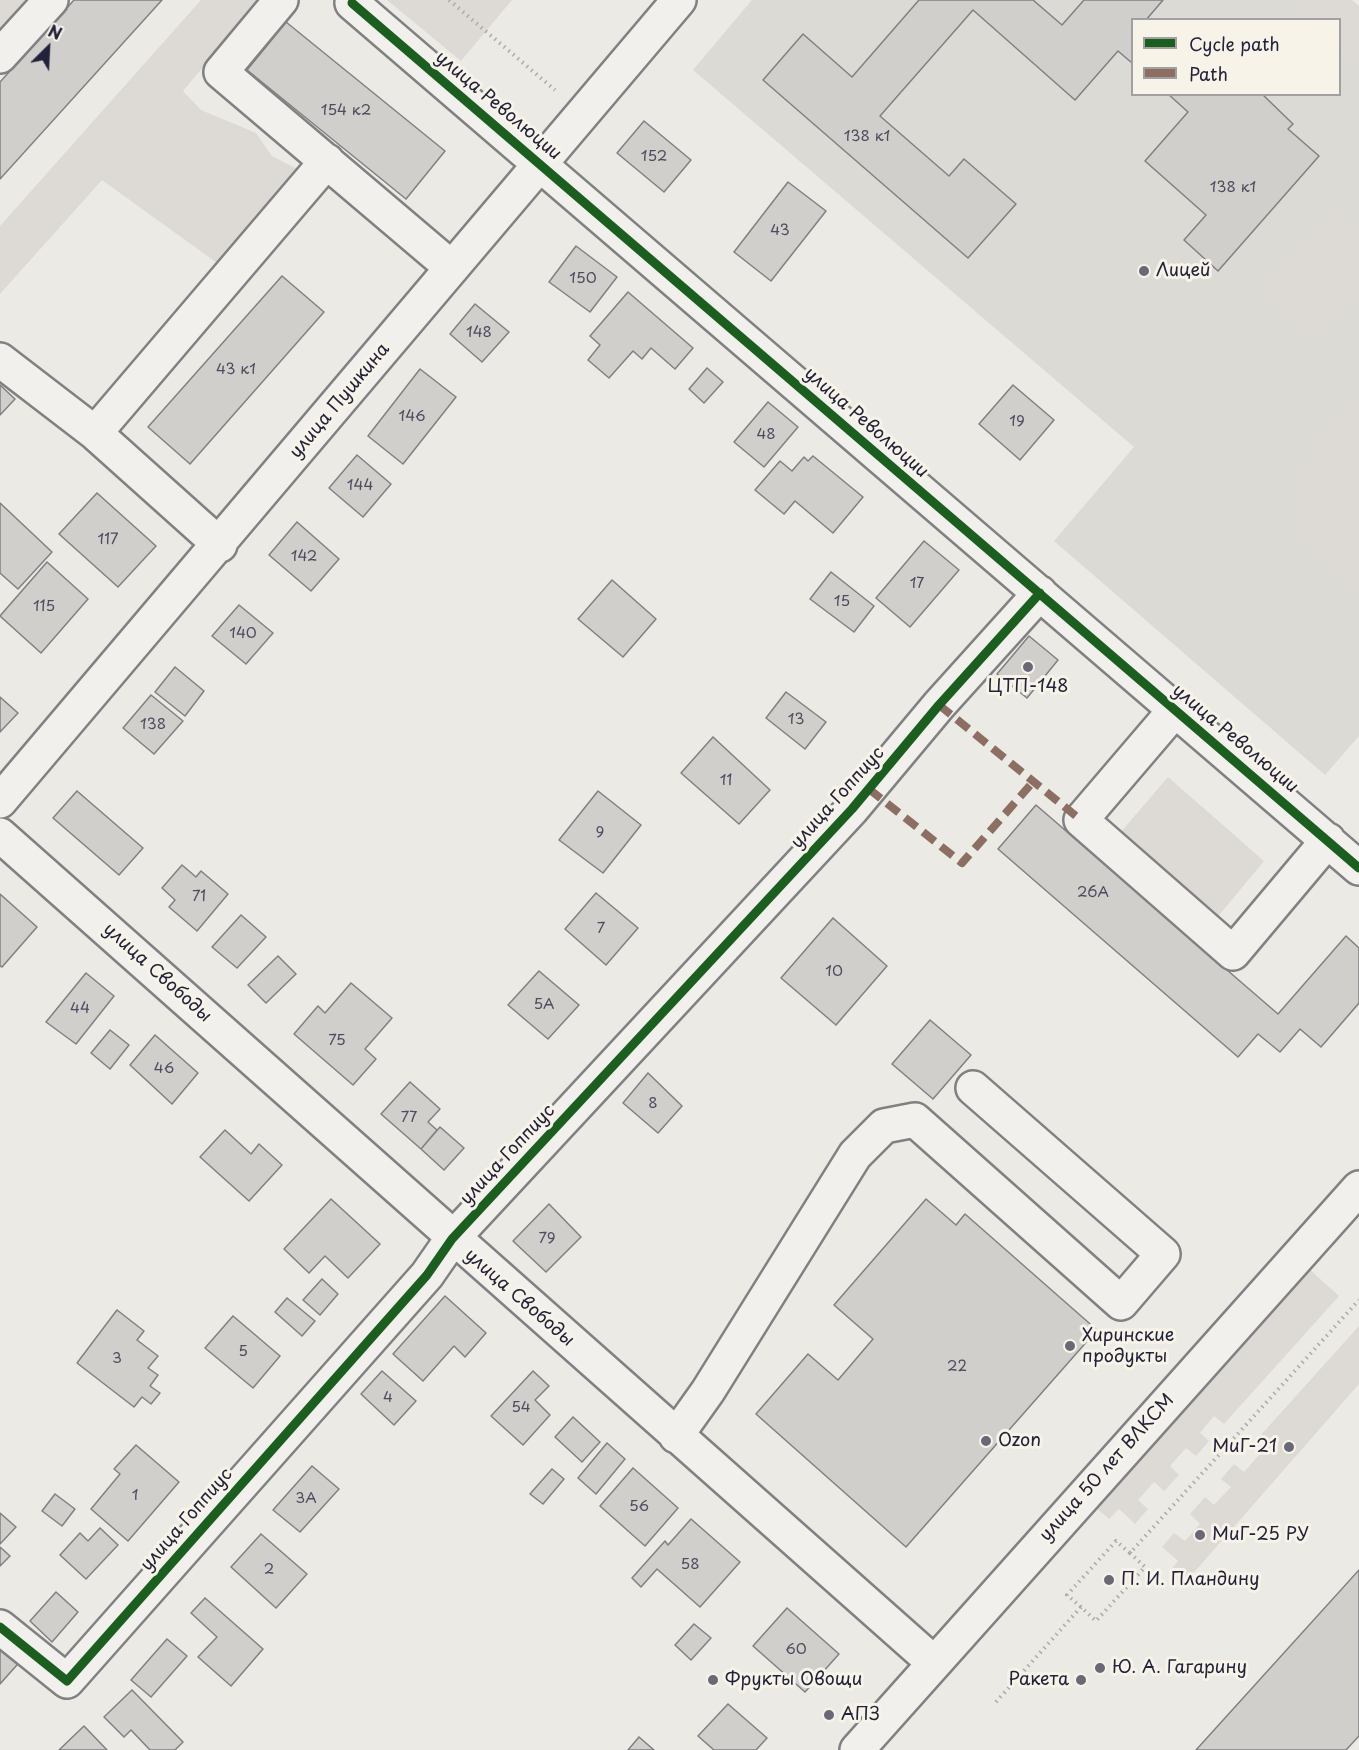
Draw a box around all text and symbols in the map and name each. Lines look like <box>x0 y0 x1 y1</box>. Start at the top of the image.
north arrow <box>18 18 78 78</box>
text: N <box>45 18 66 45</box>
legend <box>1131 18 1341 96</box>
text: Cycle path <box>1189 30 1280 57</box>
street label: улица Революции <box>431 47 565 165</box>
text: Path <box>1189 60 1228 87</box>
house number: 154 к2 <box>321 102 371 120</box>
house number: 138 к1 <box>844 128 890 146</box>
house number: 152 <box>641 148 667 166</box>
house number: 138 к1 <box>1210 179 1256 197</box>
house number: 43 <box>770 222 790 240</box>
place label: Лицей <box>1156 260 1211 282</box>
marker: Лицей <box>1137 264 1151 278</box>
house number: 150 <box>569 270 597 288</box>
house number: 148 <box>466 324 492 342</box>
street label: улица Пушкина <box>285 339 395 463</box>
house number: 43 к1 <box>216 361 256 379</box>
street label: улица Революции <box>799 363 933 483</box>
house number: 146 <box>398 408 426 426</box>
house number: 19 <box>1009 413 1025 431</box>
house number: 48 <box>756 426 776 444</box>
house number: 144 <box>347 477 373 495</box>
house number: 117 <box>97 531 119 549</box>
house number: 142 <box>291 548 317 566</box>
house number: 17 <box>910 575 924 593</box>
house number: 15 <box>834 593 850 611</box>
house number: 115 <box>33 598 55 616</box>
house number: 140 <box>229 625 257 643</box>
marker: ЦТП-148 <box>1021 660 1035 674</box>
place label: ЦТП-148 <box>988 676 1068 698</box>
street label: улица Революции <box>1168 680 1302 798</box>
house number: 13 <box>788 711 804 729</box>
house number: 138 <box>140 716 166 734</box>
street label: улица Гоппиус <box>787 743 889 853</box>
house number: 11 <box>720 772 732 790</box>
house number: 9 <box>596 824 604 842</box>
house number: 26А <box>1077 884 1109 902</box>
house number: 71 <box>192 888 206 906</box>
street label: улица Свободы <box>98 919 216 1027</box>
house number: 7 <box>597 920 605 938</box>
house number: 10 <box>825 963 843 981</box>
house number: 5А <box>533 996 555 1014</box>
house number: 44 <box>70 1000 90 1018</box>
house number: 75 <box>328 1032 346 1050</box>
house number: 46 <box>154 1060 174 1078</box>
house number: 8 <box>648 1095 658 1113</box>
street label: улица Гоппиус <box>456 1100 560 1210</box>
house number: 77 <box>401 1109 417 1127</box>
house number: 79 <box>538 1230 556 1248</box>
street label: улица Свободы <box>460 1245 578 1351</box>
place label: Хиринские продукты <box>1082 1325 1174 1368</box>
marker: Хиринские продукты <box>1063 1339 1077 1353</box>
house number: 5 <box>238 1343 248 1361</box>
house number: 3 <box>112 1350 122 1368</box>
house number: 22 <box>947 1358 967 1376</box>
house number: 4 <box>383 1389 393 1407</box>
street label: улица 50 лет ВЛКСМ <box>1035 1390 1179 1546</box>
house number: 54 <box>511 1399 531 1417</box>
place label: Ozon <box>998 1430 1041 1452</box>
marker: Ozon <box>979 1434 993 1448</box>
place label: МиГ-21 <box>1212 1436 1277 1458</box>
marker: МиГ-21 <box>1282 1440 1296 1454</box>
street label: улица Гоппиус <box>136 1464 238 1576</box>
house number: 1 <box>132 1487 138 1505</box>
house number: 3А <box>295 1490 317 1508</box>
house number: 56 <box>629 1498 649 1516</box>
place label: МиГ-25 РУ <box>1212 1524 1309 1546</box>
marker: МиГ-25 РУ <box>1193 1528 1207 1542</box>
house number: 58 <box>680 1556 700 1574</box>
house number: 2 <box>264 1561 274 1579</box>
place label: П. И. Пландину <box>1121 1569 1260 1591</box>
marker: П. И. Пландину <box>1102 1573 1116 1587</box>
house number: 60 <box>785 1641 807 1659</box>
place label: Ю. А. Гагарину <box>1112 1657 1247 1679</box>
marker: Ю. А. Гагарину <box>1093 1661 1107 1675</box>
place label: Фрукты Овощи <box>725 1669 862 1691</box>
place label: Ракета <box>1008 1669 1069 1691</box>
marker: Фрукты Овощи <box>706 1673 720 1687</box>
marker: Ракета <box>1074 1673 1088 1687</box>
place label: АПЗ <box>841 1704 880 1726</box>
marker: АПЗ <box>822 1708 836 1722</box>

